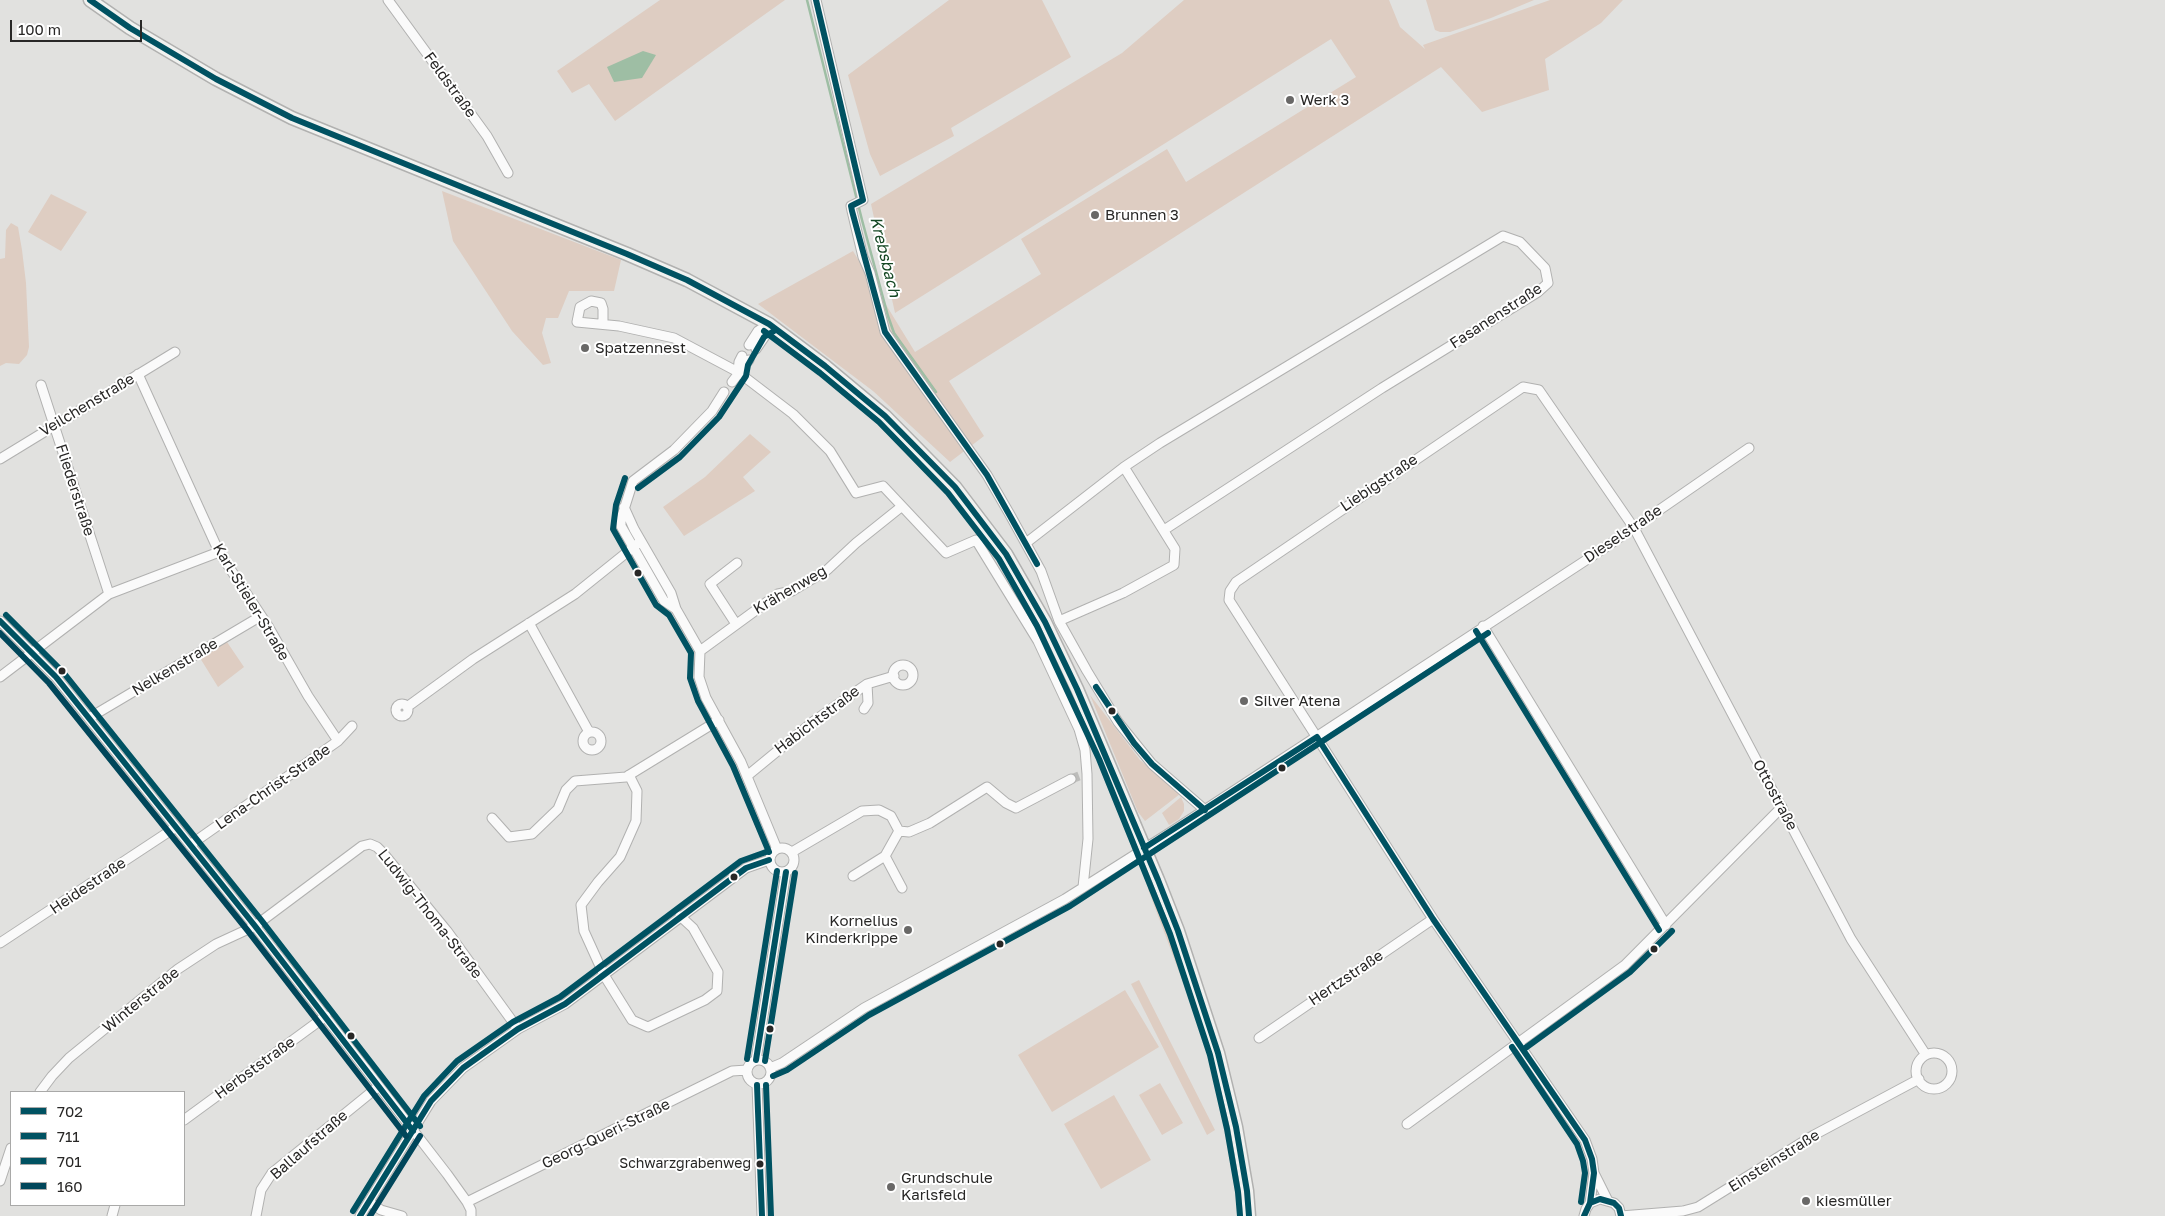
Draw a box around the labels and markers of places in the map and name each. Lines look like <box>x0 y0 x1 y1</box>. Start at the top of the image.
place label: Werk 3 <box>1300 91 1349 109</box>
marker: Werk 3 <box>1284 94 1296 106</box>
place label: Brunnen 3 <box>1105 206 1179 224</box>
marker: Brunnen 3 <box>1089 209 1101 221</box>
place label: Spatzennest <box>595 339 686 357</box>
marker: Spatzennest <box>579 342 591 354</box>
unlabelled marker <box>633 568 643 578</box>
unlabelled marker <box>57 666 67 676</box>
place label: Silver Atena <box>1254 692 1340 710</box>
marker: Silver Atena <box>1238 695 1250 707</box>
unlabelled marker <box>1107 706 1117 716</box>
unlabelled marker <box>1277 763 1287 773</box>
unlabelled marker <box>729 872 739 882</box>
place label: Kornelius Kinderkrippe <box>805 912 898 947</box>
marker: Kornelius Kinderkrippe <box>902 924 914 936</box>
unlabelled marker <box>995 939 1005 949</box>
unlabelled marker <box>1649 944 1659 954</box>
unlabelled marker <box>765 1024 775 1034</box>
unlabelled marker <box>346 1031 356 1041</box>
place label: Schwarzgrabenweg <box>619 1156 751 1172</box>
marker: Schwarzgrabenweg <box>755 1159 765 1169</box>
place label: Grundschule Karlsfeld <box>901 1169 993 1204</box>
marker: Grundschule Karlsfeld <box>885 1181 897 1193</box>
place label: kiesmüller <box>1816 1192 1891 1210</box>
marker: kiesmüller <box>1800 1195 1812 1207</box>

